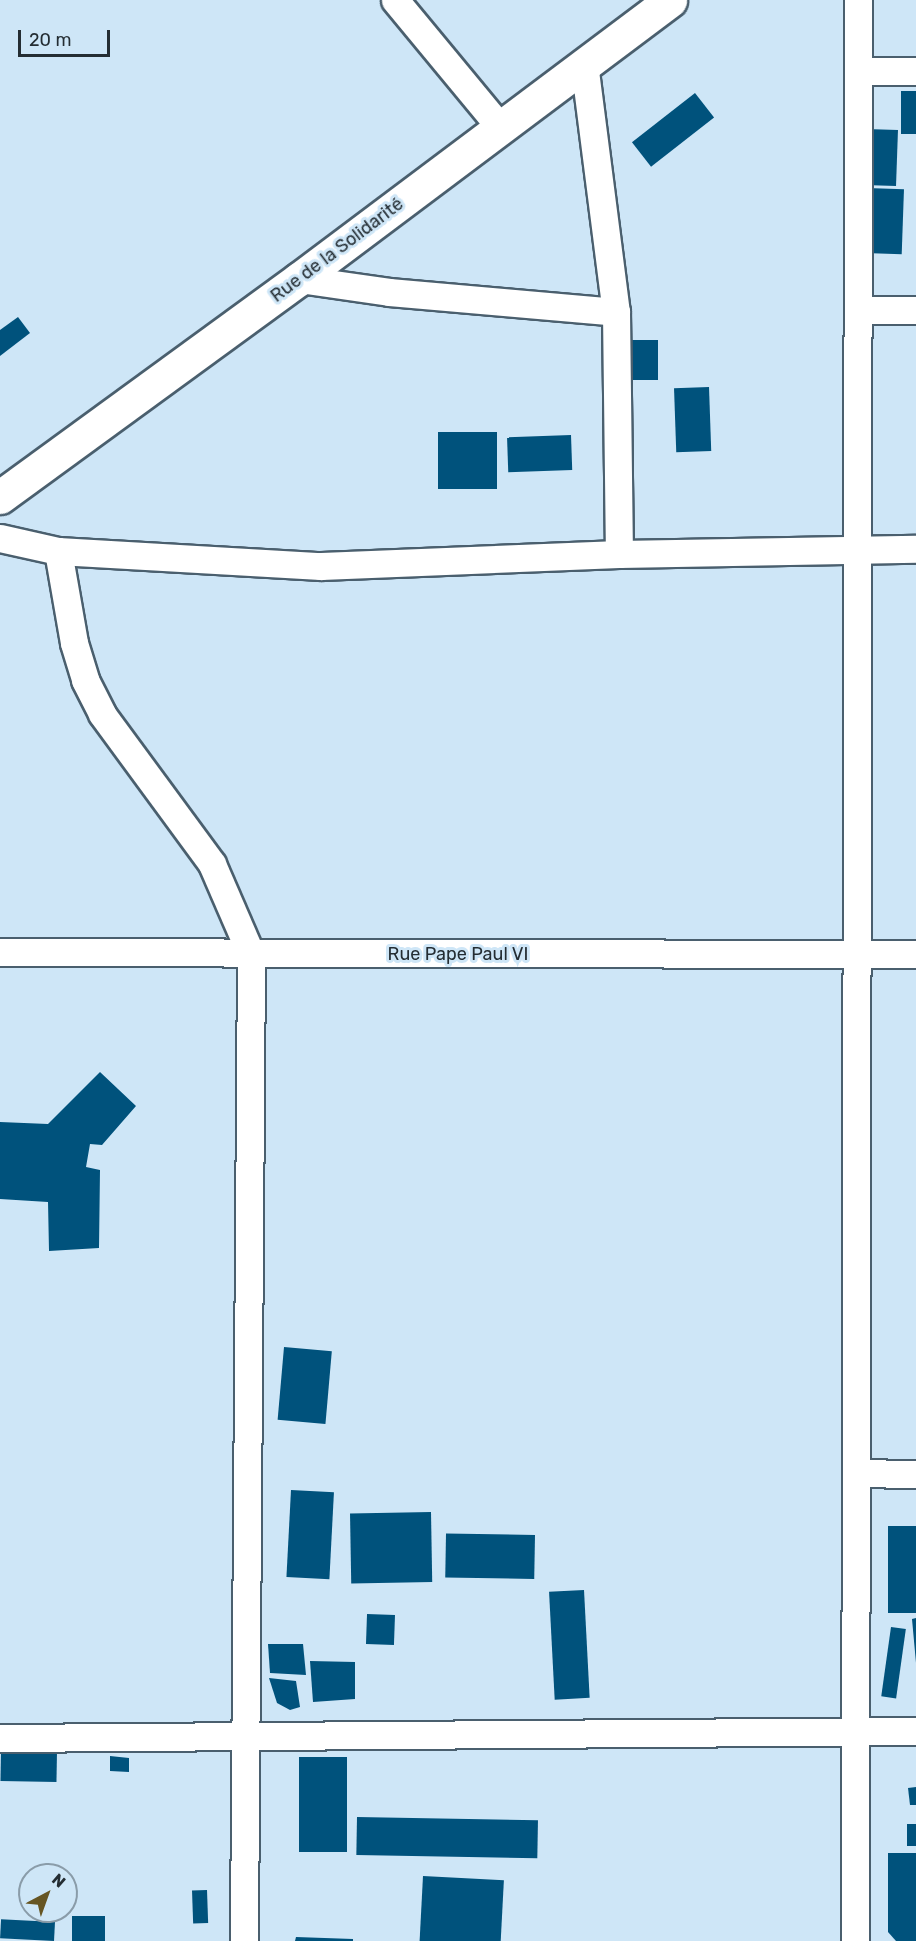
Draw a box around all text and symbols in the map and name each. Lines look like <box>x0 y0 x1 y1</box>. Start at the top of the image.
scale bar <box>21 18 112 56</box>
text: 20 m <box>29 29 71 51</box>
street label: Rue de la Solidarité <box>267 193 407 307</box>
street label: Rue Pape Paul VI <box>387 943 529 965</box>
north arrow <box>18 1863 78 1923</box>
text: N <box>48 1870 69 1891</box>

